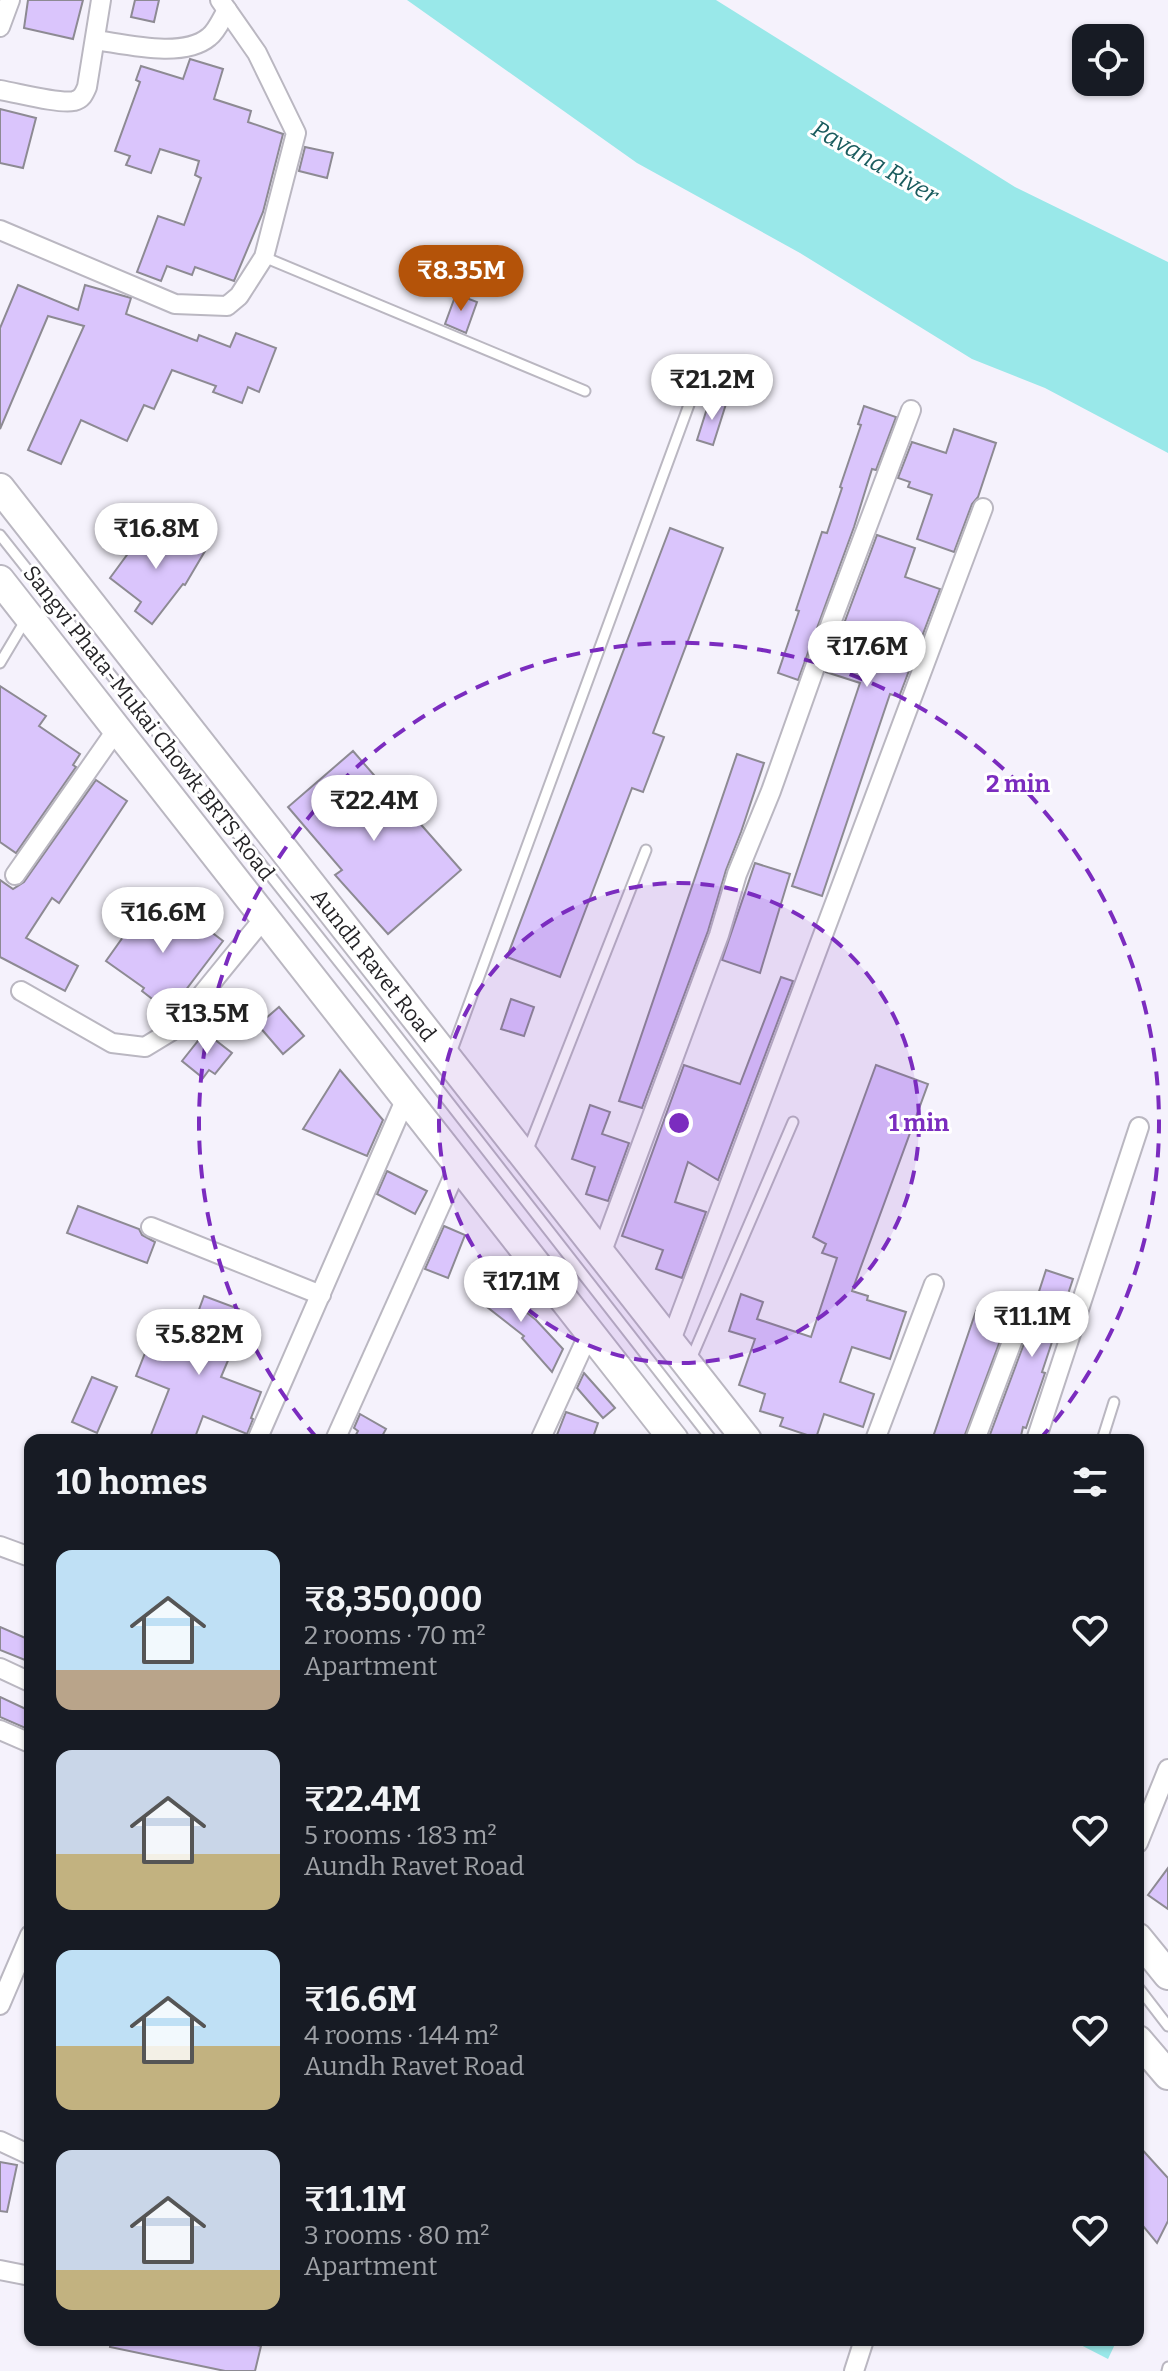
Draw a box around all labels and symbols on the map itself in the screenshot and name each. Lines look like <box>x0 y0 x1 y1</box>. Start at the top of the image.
water label: Pavana River <box>807 115 944 210</box>
pin: ₹8.35M <box>396 245 526 313</box>
pin: ₹21.2M <box>647 354 777 422</box>
pin: ₹16.8M <box>91 503 221 571</box>
street label: Sangvi Phata-Mukai Chowk BRTS Road <box>18 560 280 886</box>
pin: ₹17.6M <box>802 621 932 689</box>
text: 2 min <box>986 770 1050 798</box>
pin: ₹22.4M <box>309 775 439 843</box>
street label: Aundh Ravet Road <box>306 883 442 1046</box>
pin: ₹16.6M <box>98 887 228 955</box>
pin: ₹13.5M <box>142 988 272 1056</box>
centre of rings <box>665 1109 693 1137</box>
text: 1 min <box>889 1109 950 1137</box>
pin: ₹17.1M <box>456 1256 586 1324</box>
pin: ₹11.1M <box>967 1291 1097 1359</box>
pin: ₹5.82M <box>134 1309 264 1377</box>

